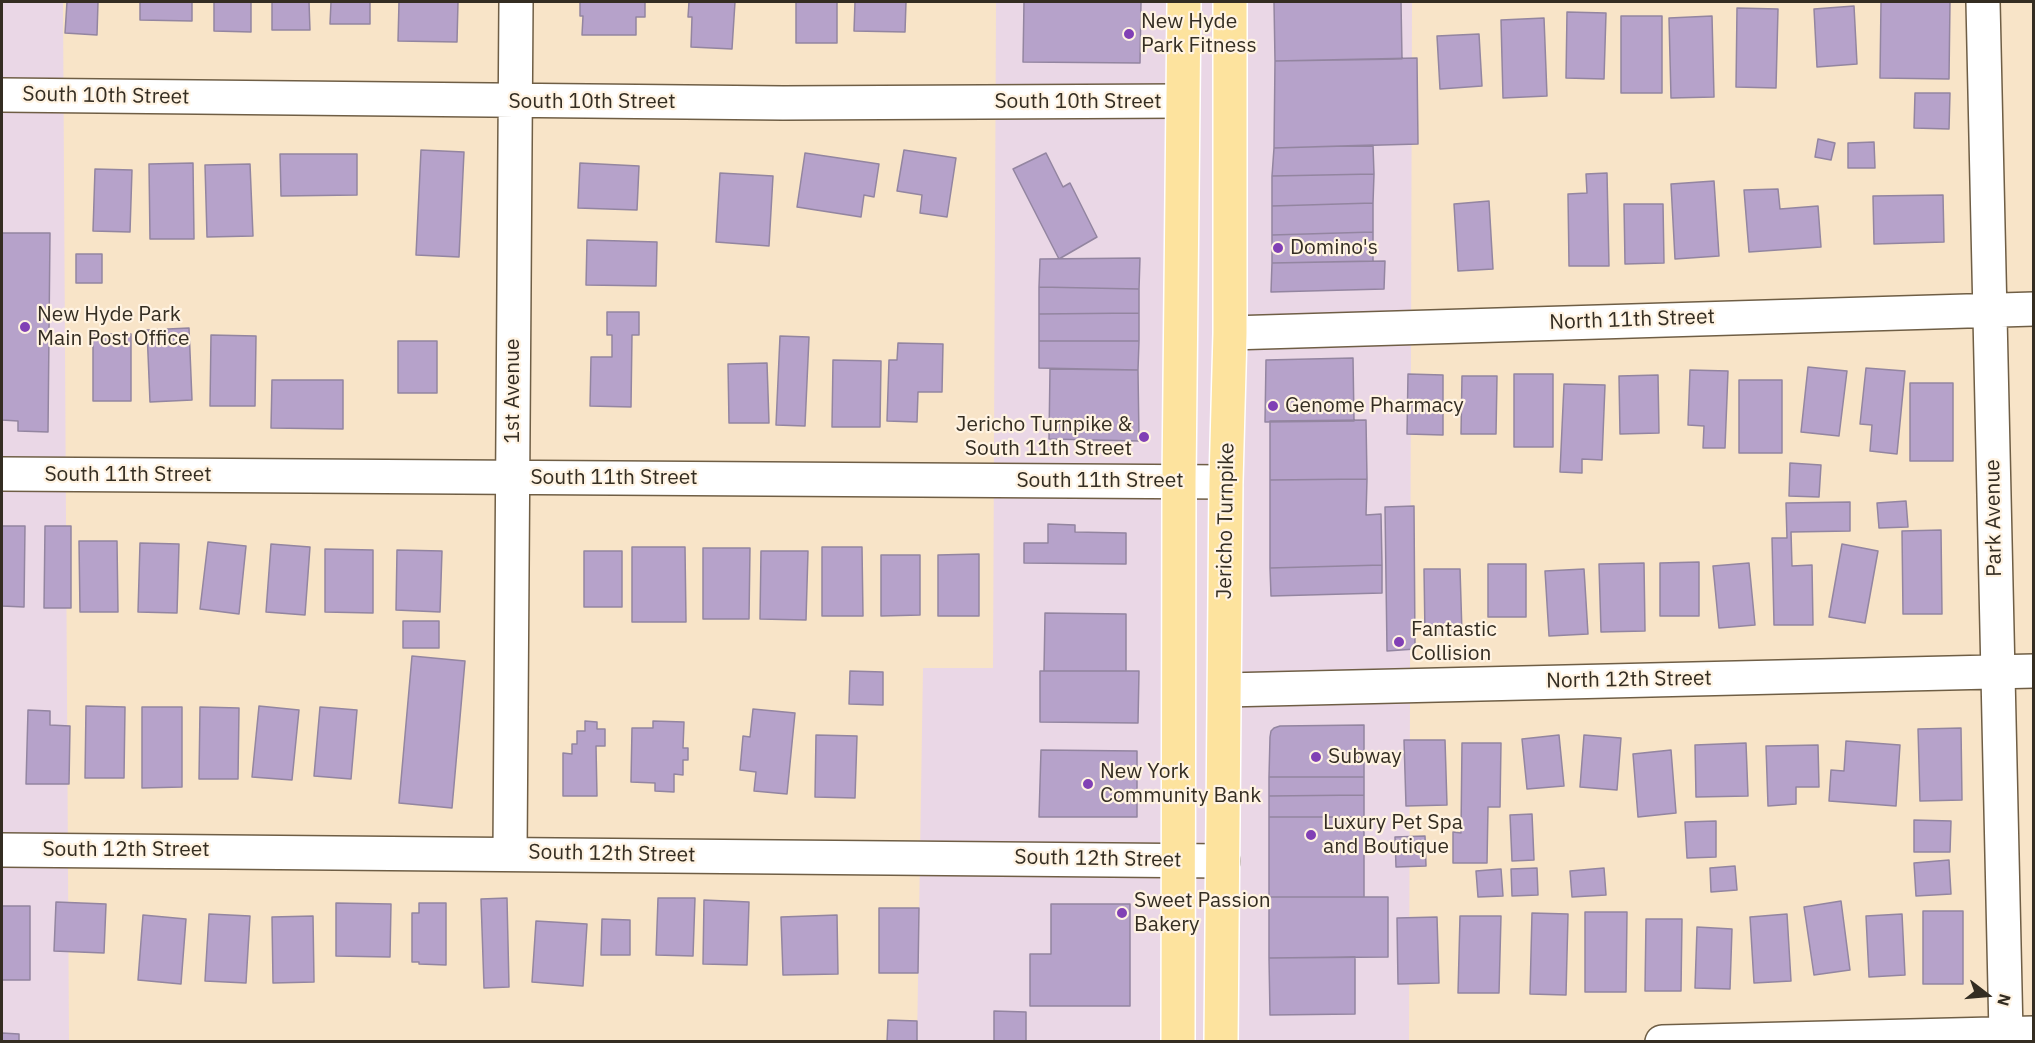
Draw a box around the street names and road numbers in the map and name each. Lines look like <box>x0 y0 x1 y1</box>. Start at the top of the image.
street label: South 10th Street <box>22 82 190 110</box>
street label: South 10th Street <box>508 89 676 115</box>
street label: South 10th Street <box>994 89 1162 115</box>
street label: North 11th Street <box>1549 305 1715 335</box>
street label: 1st Avenue <box>500 338 526 444</box>
street label: Jericho Turnpike <box>1212 442 1240 600</box>
street label: Park Avenue <box>1980 459 2008 577</box>
street label: South 11th Street <box>44 462 212 488</box>
street label: South 11th Street <box>530 465 698 491</box>
street label: South 11th Street <box>1016 468 1184 494</box>
street label: North 12th Street <box>1546 666 1712 694</box>
street label: South 12th Street <box>42 837 210 863</box>
street label: South 12th Street <box>528 840 696 868</box>
street label: South 12th Street <box>1014 845 1182 873</box>

